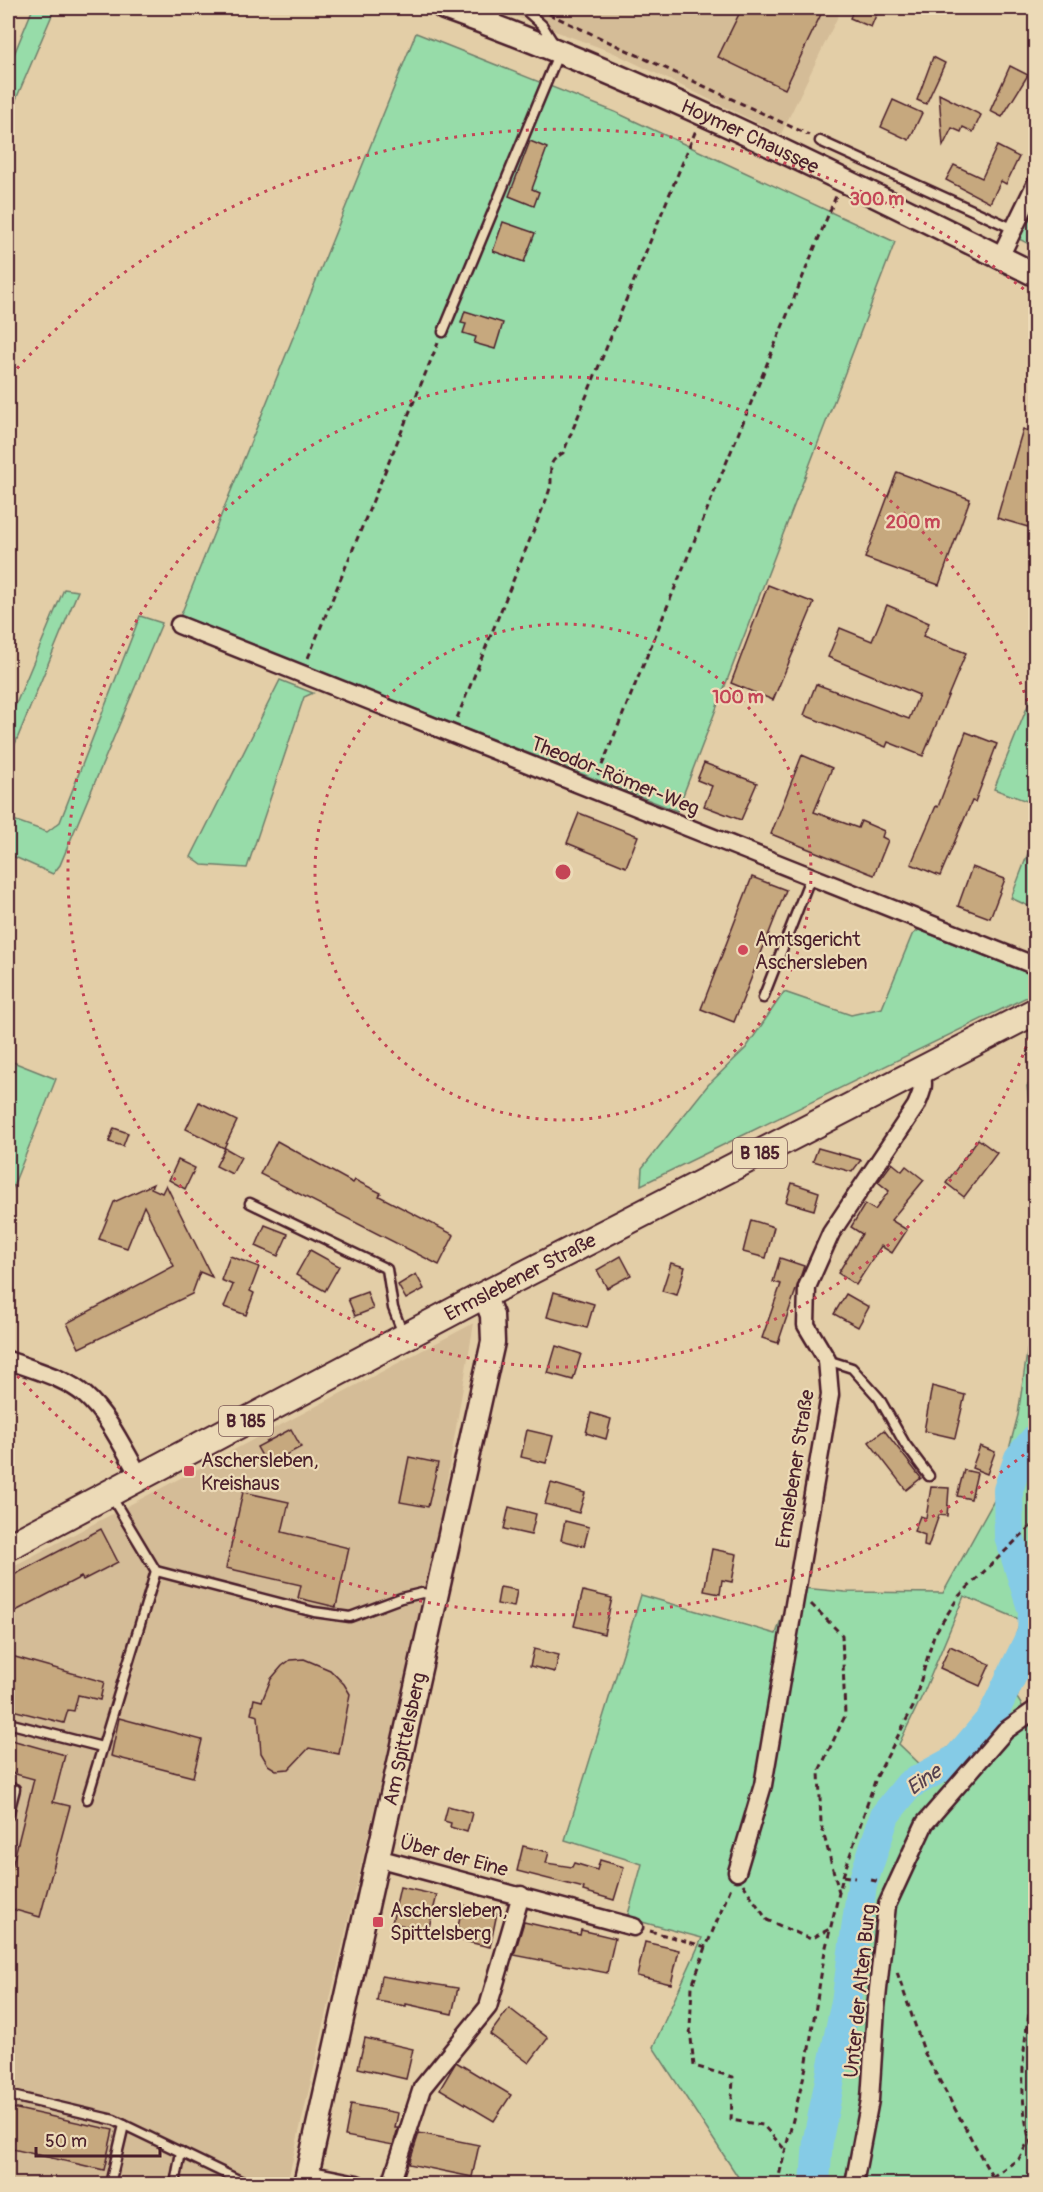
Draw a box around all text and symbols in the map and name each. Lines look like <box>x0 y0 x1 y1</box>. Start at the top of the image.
street label: Hoymer Chaussee <box>677 93 823 179</box>
text: 300 m <box>850 188 904 211</box>
text: 200 m <box>886 511 940 534</box>
text: 100 m <box>712 686 764 709</box>
street label: Theodor-Römer-Weg <box>527 731 703 821</box>
centre of rings <box>553 862 573 882</box>
place label: Amtsgericht Aschersleben <box>755 927 868 975</box>
marker: Amtsgericht Aschersleben <box>736 943 750 957</box>
road number: B 185 <box>733 1138 787 1168</box>
street label: Ermslebener Straße <box>440 1227 600 1326</box>
street label: Emslebener Straße <box>770 1388 820 1550</box>
road number: B 185 <box>219 1406 273 1436</box>
place label: Aschersleben, Kreishaus <box>201 1448 319 1496</box>
marker: Aschersleben, Kreishaus <box>182 1464 196 1478</box>
street label: Am Spittelsberg <box>377 1670 431 1808</box>
water label: Eine <box>901 1757 949 1802</box>
street label: Über der Eine <box>397 1830 511 1882</box>
place label: Aschersleben, Spittelsberg <box>390 1898 508 1946</box>
street label: Unter der Alten Burg <box>838 1903 882 2079</box>
marker: Aschersleben, Spittelsberg <box>371 1915 385 1929</box>
scale bar <box>36 2120 160 2158</box>
text: 50 m <box>45 2130 87 2153</box>

